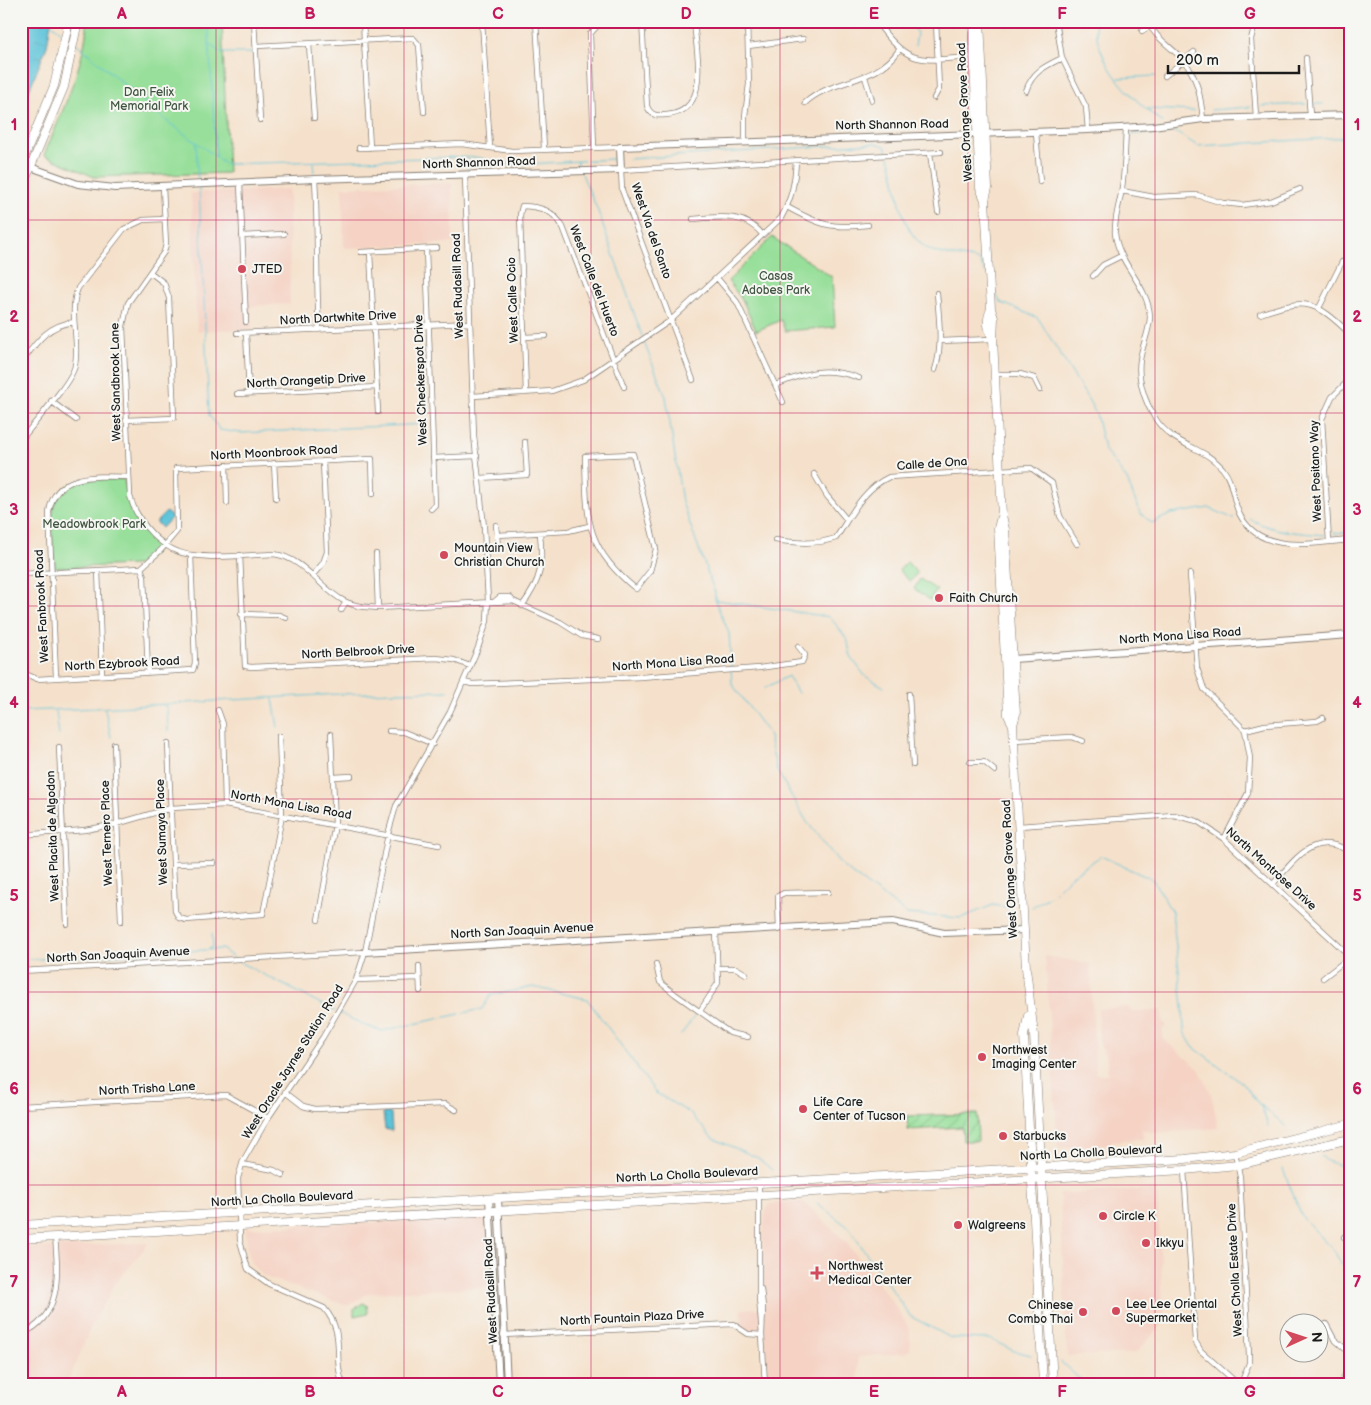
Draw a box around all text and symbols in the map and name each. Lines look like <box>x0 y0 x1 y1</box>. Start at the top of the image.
text: A <box>116 5 127 24</box>
text: B <box>304 5 316 24</box>
text: C <box>492 5 504 24</box>
text: D <box>680 5 692 24</box>
text: E <box>869 5 879 24</box>
text: F <box>1057 5 1067 24</box>
text: G <box>1244 5 1256 24</box>
street label: West Orange Grove Road <box>954 42 976 182</box>
scale bar <box>1168 42 1300 74</box>
text: 200 m <box>1176 51 1219 70</box>
park label: Dan Felix Memorial Park <box>110 85 188 114</box>
text: 1 <box>11 116 17 135</box>
text: 1 <box>1354 116 1360 135</box>
street label: North Shannon Road <box>835 117 949 133</box>
street label: North Shannon Road <box>422 154 536 172</box>
street label: West Via del Santo <box>628 181 675 281</box>
street label: West Calle del Huerto <box>566 223 622 339</box>
street label: West Rudasill Road <box>449 233 467 339</box>
street label: West Calle Ocio <box>504 257 522 343</box>
place label: JTED <box>252 262 283 277</box>
marker: JTED <box>236 263 248 275</box>
park label: Casas Adobes Park <box>742 269 810 298</box>
street label: North Dartwhite Drive <box>279 307 397 329</box>
text: 2 <box>9 308 19 327</box>
text: 2 <box>1352 308 1362 327</box>
street label: West Checkerspot Drive <box>411 314 431 446</box>
street label: West Sandbrook Lane <box>107 323 125 441</box>
street label: North Orangetip Drive <box>246 370 366 392</box>
street label: West Positano Way <box>1307 419 1325 522</box>
street label: North Moonbrook Road <box>210 442 338 464</box>
street label: Calle de Ona <box>896 454 968 474</box>
text: 3 <box>9 501 19 520</box>
text: 3 <box>1352 501 1362 520</box>
park label: Meadowbrook Park <box>42 517 146 532</box>
place label: Mountain View Christian Church <box>454 541 545 570</box>
street label: West Fanbrook Road <box>32 549 52 663</box>
marker: Mountain View Christian Church <box>438 549 450 561</box>
place label: Faith Church <box>949 591 1018 606</box>
marker: Faith Church <box>933 592 945 604</box>
street label: North Mona Lisa Road <box>1118 624 1242 648</box>
street label: North Belbrook Drive <box>301 642 415 662</box>
street label: North Mona Lisa Road <box>611 651 735 675</box>
street label: North Ezybrook Road <box>64 653 180 675</box>
text: 4 <box>9 694 19 713</box>
text: 4 <box>1352 694 1362 713</box>
street label: West Placita de Algodon <box>43 770 63 902</box>
street label: West Sumaya Place <box>153 779 171 885</box>
street label: West Ternero Place <box>98 780 116 886</box>
street label: North Mona Lisa Road <box>229 787 353 823</box>
street label: West Orange Grove Road <box>999 799 1021 939</box>
street label: North Montrose Drive <box>1223 824 1319 914</box>
text: 5 <box>9 887 19 906</box>
text: 5 <box>1352 887 1362 906</box>
street label: North San Joaquin Avenue <box>450 920 594 942</box>
street label: North San Joaquin Avenue <box>46 944 190 966</box>
street label: West Oracle Jaynes Station Road <box>239 982 347 1142</box>
place label: Northwest Imaging Center <box>992 1043 1077 1072</box>
marker: Northwest Imaging Center <box>976 1051 988 1063</box>
street label: North Trisha Lane <box>98 1079 196 1099</box>
text: 6 <box>9 1080 19 1099</box>
text: 6 <box>1352 1080 1362 1099</box>
place label: Life Care Center of Tucson <box>813 1095 906 1124</box>
marker: Life Care Center of Tucson <box>797 1103 809 1115</box>
place label: Starbucks <box>1013 1129 1066 1144</box>
marker: Starbucks <box>997 1130 1009 1142</box>
street label: North La Cholla Boulevard <box>1020 1142 1163 1164</box>
street label: North La Cholla Boulevard <box>616 1164 759 1186</box>
street label: North La Cholla Boulevard <box>211 1188 354 1210</box>
street label: West Cholla Estate Drive <box>1224 1203 1246 1337</box>
place label: Circle K <box>1113 1209 1156 1224</box>
marker: Circle K <box>1097 1210 1109 1222</box>
place label: Walgreens <box>968 1218 1026 1233</box>
marker: Walgreens <box>952 1219 964 1231</box>
place label: Ikkyu <box>1156 1236 1184 1251</box>
marker: Ikkyu <box>1140 1237 1152 1249</box>
street label: West Rudasill Road <box>481 1238 501 1344</box>
place label: Northwest Medical Center <box>828 1259 912 1288</box>
marker: Northwest Medical Center <box>810 1266 824 1280</box>
text: 7 <box>10 1273 19 1292</box>
text: 7 <box>1353 1273 1362 1292</box>
place label: Lee Lee Oriental Supermarket <box>1126 1297 1217 1326</box>
place label: Chinese Combo Thai <box>1008 1298 1073 1327</box>
marker: Lee Lee Oriental Supermarket <box>1110 1305 1122 1317</box>
marker: Chinese Combo Thai <box>1077 1306 1089 1318</box>
street label: North Fountain Plaza Drive <box>559 1307 705 1329</box>
north arrow <box>1278 1312 1328 1362</box>
text: N <box>1308 1332 1325 1343</box>
text: A <box>116 1383 127 1402</box>
text: B <box>304 1383 316 1402</box>
text: C <box>492 1383 504 1402</box>
text: D <box>680 1383 692 1402</box>
text: E <box>869 1383 879 1402</box>
text: F <box>1057 1383 1067 1402</box>
text: G <box>1244 1383 1256 1402</box>

